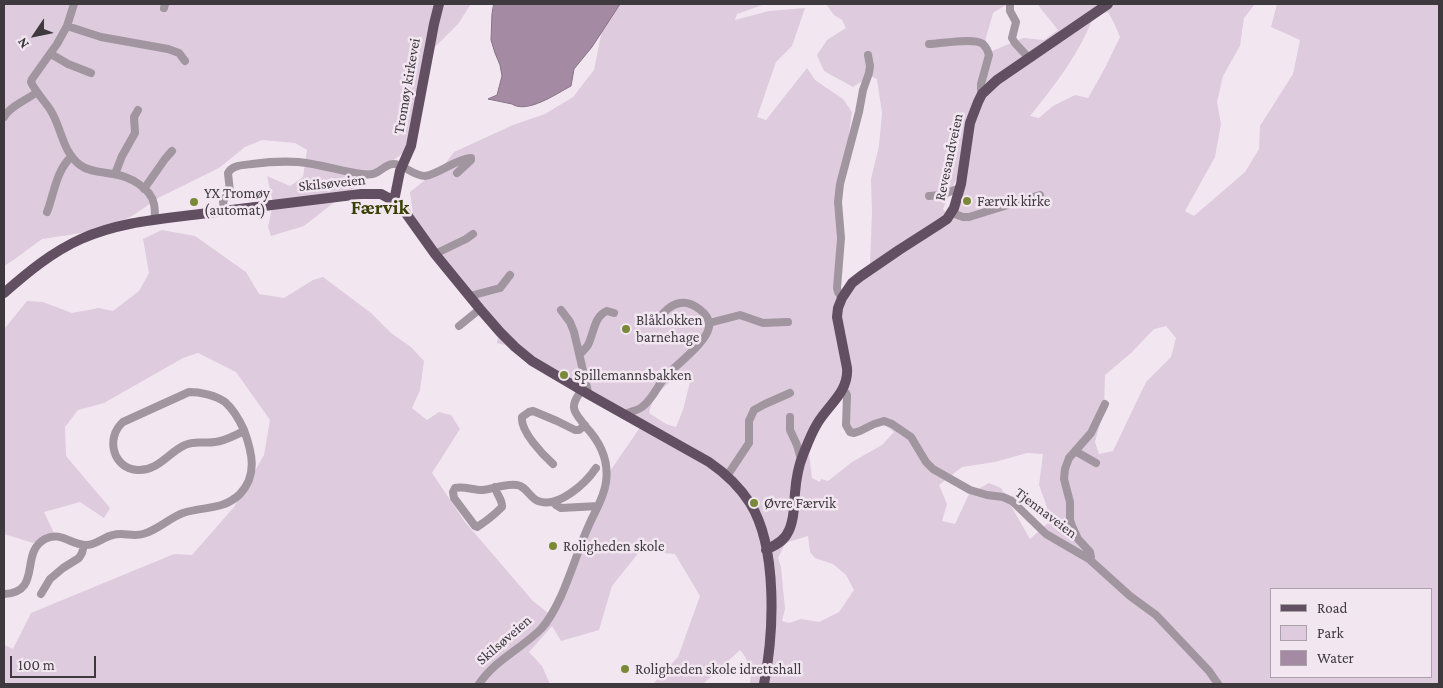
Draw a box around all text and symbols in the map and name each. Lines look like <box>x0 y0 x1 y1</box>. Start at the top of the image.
north arrow <box>10 10 60 60</box>
text: N <box>13 35 32 52</box>
street label: Tromøy kirkevei <box>390 37 424 135</box>
street label: Revesandveien <box>931 112 967 202</box>
street label: Skilsøveien <box>298 171 366 195</box>
place label: YX Tromøy (automat) <box>204 184 270 219</box>
place label: Færvik kirke <box>977 192 1050 210</box>
marker: Færvik kirke <box>961 195 973 207</box>
marker: YX Tromøy (automat) <box>188 196 200 208</box>
district label: Færvik <box>351 196 409 220</box>
place label: Blåklokken barnehage <box>636 311 703 346</box>
marker: Blåklokken barnehage <box>620 323 632 335</box>
place label: Spillemannsbakken <box>574 366 692 384</box>
marker: Spillemannsbakken <box>558 369 570 381</box>
street label: Tjennaveien <box>1011 484 1081 542</box>
place label: Øvre Færvik <box>764 494 836 512</box>
marker: Øvre Færvik <box>748 497 760 509</box>
place label: Roligheden skole <box>563 537 665 555</box>
marker: Roligheden skole <box>547 540 559 552</box>
legend <box>1270 588 1433 678</box>
text: Road <box>1317 600 1347 616</box>
street label: Skilsøveien <box>473 611 535 669</box>
text: Park <box>1317 625 1344 641</box>
scale bar <box>12 646 99 678</box>
text: Water <box>1317 650 1354 666</box>
text: 100 m <box>18 657 55 673</box>
place label: Roligheden skole idrettshall <box>635 660 801 678</box>
marker: Roligheden skole idrettshall <box>619 663 631 675</box>

